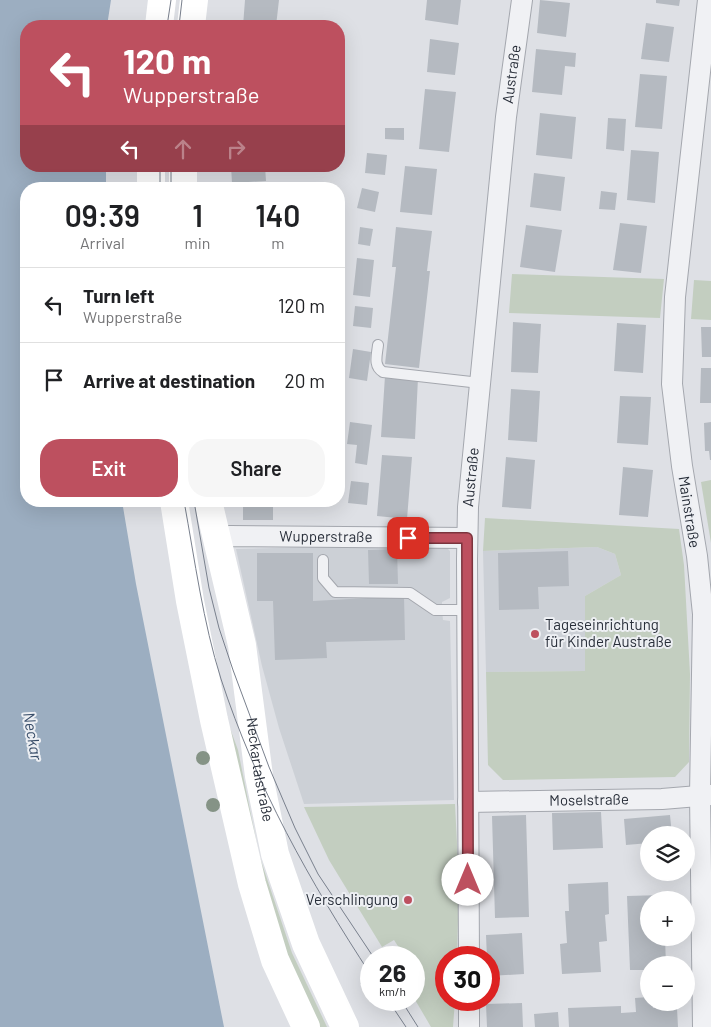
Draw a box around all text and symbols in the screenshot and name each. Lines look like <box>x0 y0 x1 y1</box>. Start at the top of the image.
text: 120 m <box>123 39 211 81</box>
icon: left <box>40 40 105 105</box>
street label: Austraße <box>498 44 524 105</box>
text: Wupperstraße <box>123 81 260 107</box>
icon: left <box>116 135 144 163</box>
icon: ahead <box>169 135 197 163</box>
icon: right <box>222 135 250 163</box>
text: 09:39 <box>65 197 140 233</box>
text: 1 <box>192 197 203 233</box>
text: 140 <box>255 197 300 233</box>
text: Arrival <box>80 233 125 252</box>
text: min <box>185 233 211 252</box>
text: m <box>271 233 284 252</box>
text: Turn left <box>83 284 154 307</box>
icon: left <box>40 291 68 319</box>
text: 120 m <box>278 294 325 317</box>
text: Wupperstraße <box>83 307 182 326</box>
icon: arrive <box>40 366 68 394</box>
text: Arrive at destination <box>83 369 255 392</box>
text: 20 m <box>285 369 325 392</box>
button: Exit <box>40 439 178 497</box>
button: Share <box>188 439 325 497</box>
street label: Austraße <box>458 447 482 507</box>
street label: Mainstraße <box>675 475 705 549</box>
pin <box>387 517 429 559</box>
icon: arrive <box>394 524 422 552</box>
street label: Wupperstraße <box>279 526 373 545</box>
place label: Tageseinrichtung für Kinder Austraße <box>545 615 672 650</box>
marker: Tageseinrichtung für Kinder Austraße <box>529 628 541 640</box>
water label: Neckar <box>20 710 47 763</box>
street label: Neckartalstraße <box>244 716 278 823</box>
street label: Moselstraße <box>549 790 629 809</box>
map controls <box>640 826 695 1011</box>
button: layers <box>640 826 695 881</box>
position arrow <box>441 853 493 905</box>
place label: Verschlingung <box>306 890 398 908</box>
button: + <box>640 891 695 946</box>
marker: Verschlingung <box>402 894 414 906</box>
speed limit sign: 30 <box>435 946 500 1011</box>
button: − <box>640 956 695 1011</box>
text: 26 <box>379 957 406 987</box>
text: km/h <box>379 984 406 998</box>

